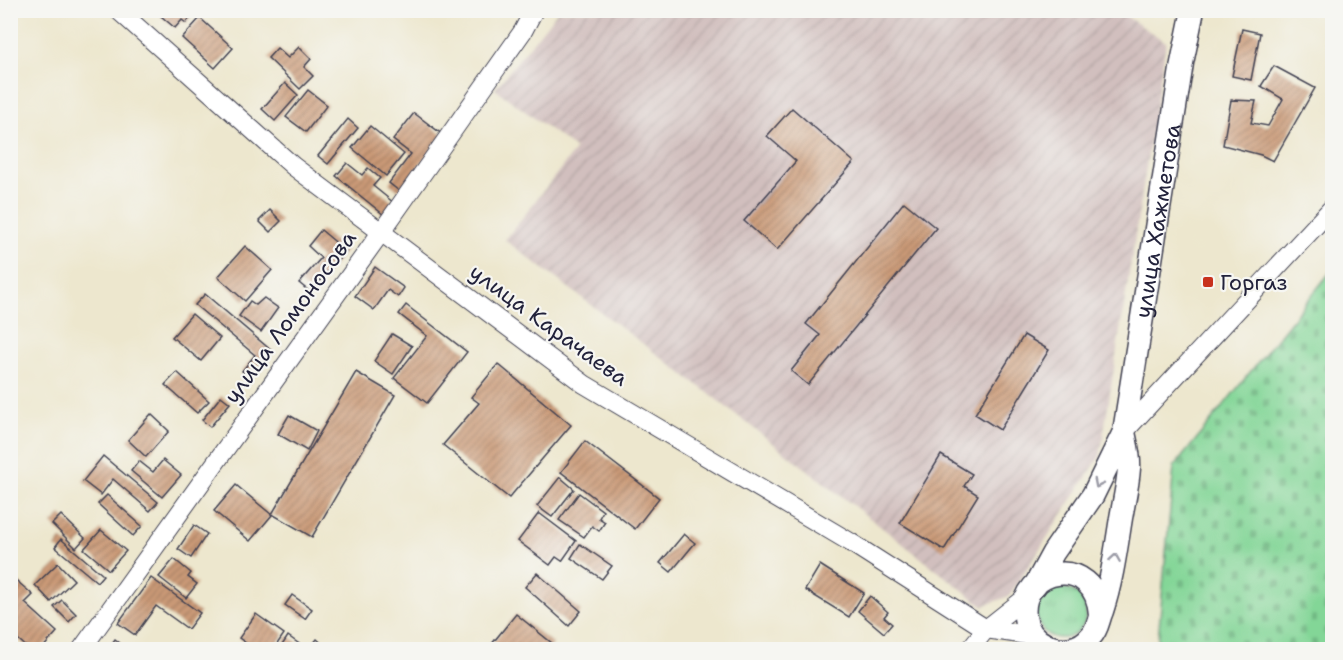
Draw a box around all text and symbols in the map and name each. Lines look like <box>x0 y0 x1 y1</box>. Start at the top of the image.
street label: улица Хажметова <box>1128 121 1187 320</box>
street label: улица Ломоносова <box>217 224 363 409</box>
street label: улица Карачаева <box>464 258 635 393</box>
place label: Горгаз <box>1220 268 1288 297</box>
marker: Горгаз <box>1201 275 1215 289</box>
one-way arrow <box>1094 478 1105 488</box>
one-way arrow <box>1108 553 1120 563</box>

